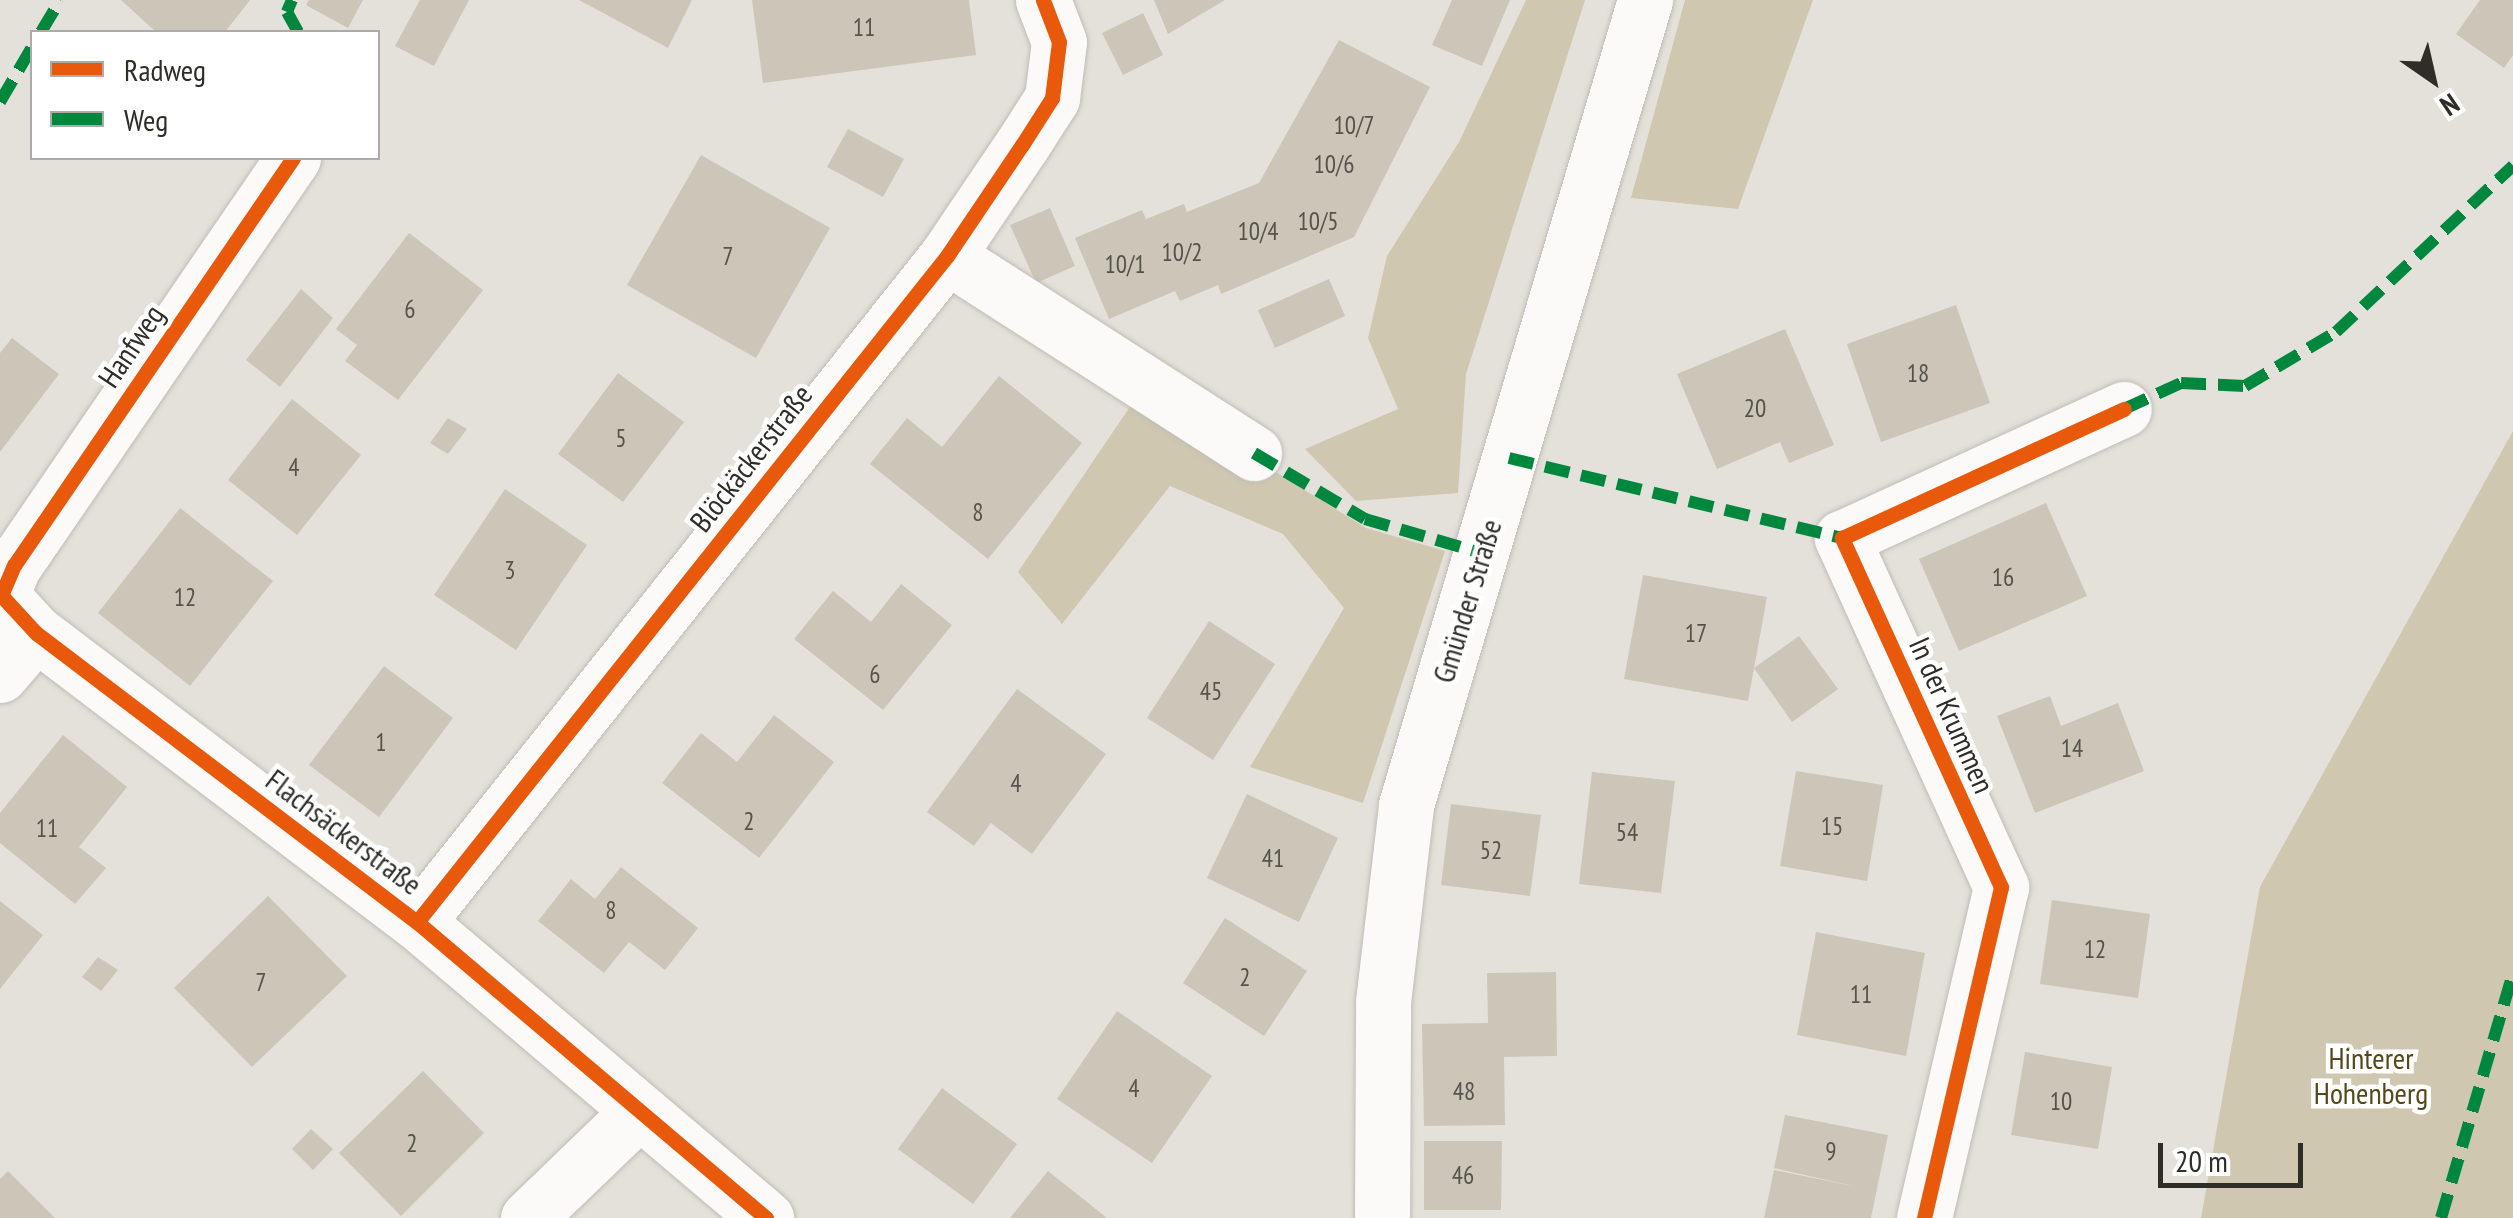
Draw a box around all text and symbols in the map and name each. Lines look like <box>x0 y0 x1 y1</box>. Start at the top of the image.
house number: 11 <box>853 12 875 42</box>
legend <box>30 30 380 160</box>
north arrow <box>2383 30 2483 130</box>
text: Radweg <box>124 50 206 89</box>
text: N <box>2433 86 2467 125</box>
text: Weg <box>124 100 168 139</box>
house number: 10/7 <box>1333 110 1375 140</box>
house number: 10/6 <box>1313 149 1355 179</box>
house number: 10/5 <box>1297 206 1339 236</box>
house number: 10/4 <box>1237 216 1279 246</box>
house number: 10/2 <box>1161 237 1203 267</box>
house number: 7 <box>722 241 734 271</box>
house number: 10/1 <box>1104 249 1146 279</box>
house number: 6 <box>404 294 416 324</box>
street label: Hanfweg <box>90 298 172 394</box>
house number: 18 <box>1907 358 1929 388</box>
street label: Blöckäckerstraße <box>682 377 820 539</box>
house number: 20 <box>1744 393 1766 423</box>
house number: 5 <box>615 423 627 453</box>
house number: 4 <box>288 452 300 482</box>
house number: 8 <box>972 497 984 527</box>
street label: Gmünder Straße <box>1425 515 1509 687</box>
house number: 3 <box>504 555 516 585</box>
house number: 16 <box>1992 562 2014 592</box>
house number: 12 <box>174 582 196 612</box>
house number: 17 <box>1685 618 1707 648</box>
street label: In der Krummen <box>1902 632 2002 798</box>
house number: 6 <box>869 659 881 689</box>
house number: 45 <box>1200 676 1222 706</box>
house number: 1 <box>375 727 387 757</box>
house number: 14 <box>2061 733 2083 763</box>
street label: Flachsäckerstraße <box>259 762 429 902</box>
house number: 4 <box>1010 768 1022 798</box>
house number: 2 <box>743 806 755 836</box>
house number: 15 <box>1821 811 1843 841</box>
house number: 11 <box>36 813 58 843</box>
house number: 54 <box>1616 817 1638 847</box>
house number: 52 <box>1480 835 1502 865</box>
house number: 41 <box>1262 843 1284 873</box>
house number: 8 <box>605 895 617 925</box>
house number: 12 <box>2084 934 2106 964</box>
house number: 2 <box>1239 962 1251 992</box>
house number: 7 <box>255 967 267 997</box>
house number: 11 <box>1850 979 1872 1009</box>
park label: Hinterer Hohenberg <box>2314 1040 2428 1110</box>
house number: 4 <box>1128 1073 1140 1103</box>
house number: 48 <box>1453 1076 1475 1106</box>
house number: 10 <box>2050 1086 2072 1116</box>
scale bar <box>2163 1123 2308 1185</box>
house number: 2 <box>406 1128 418 1158</box>
house number: 9 <box>1825 1136 1837 1166</box>
text: 20 m <box>2175 1141 2228 1180</box>
house number: 46 <box>1452 1160 1474 1190</box>

